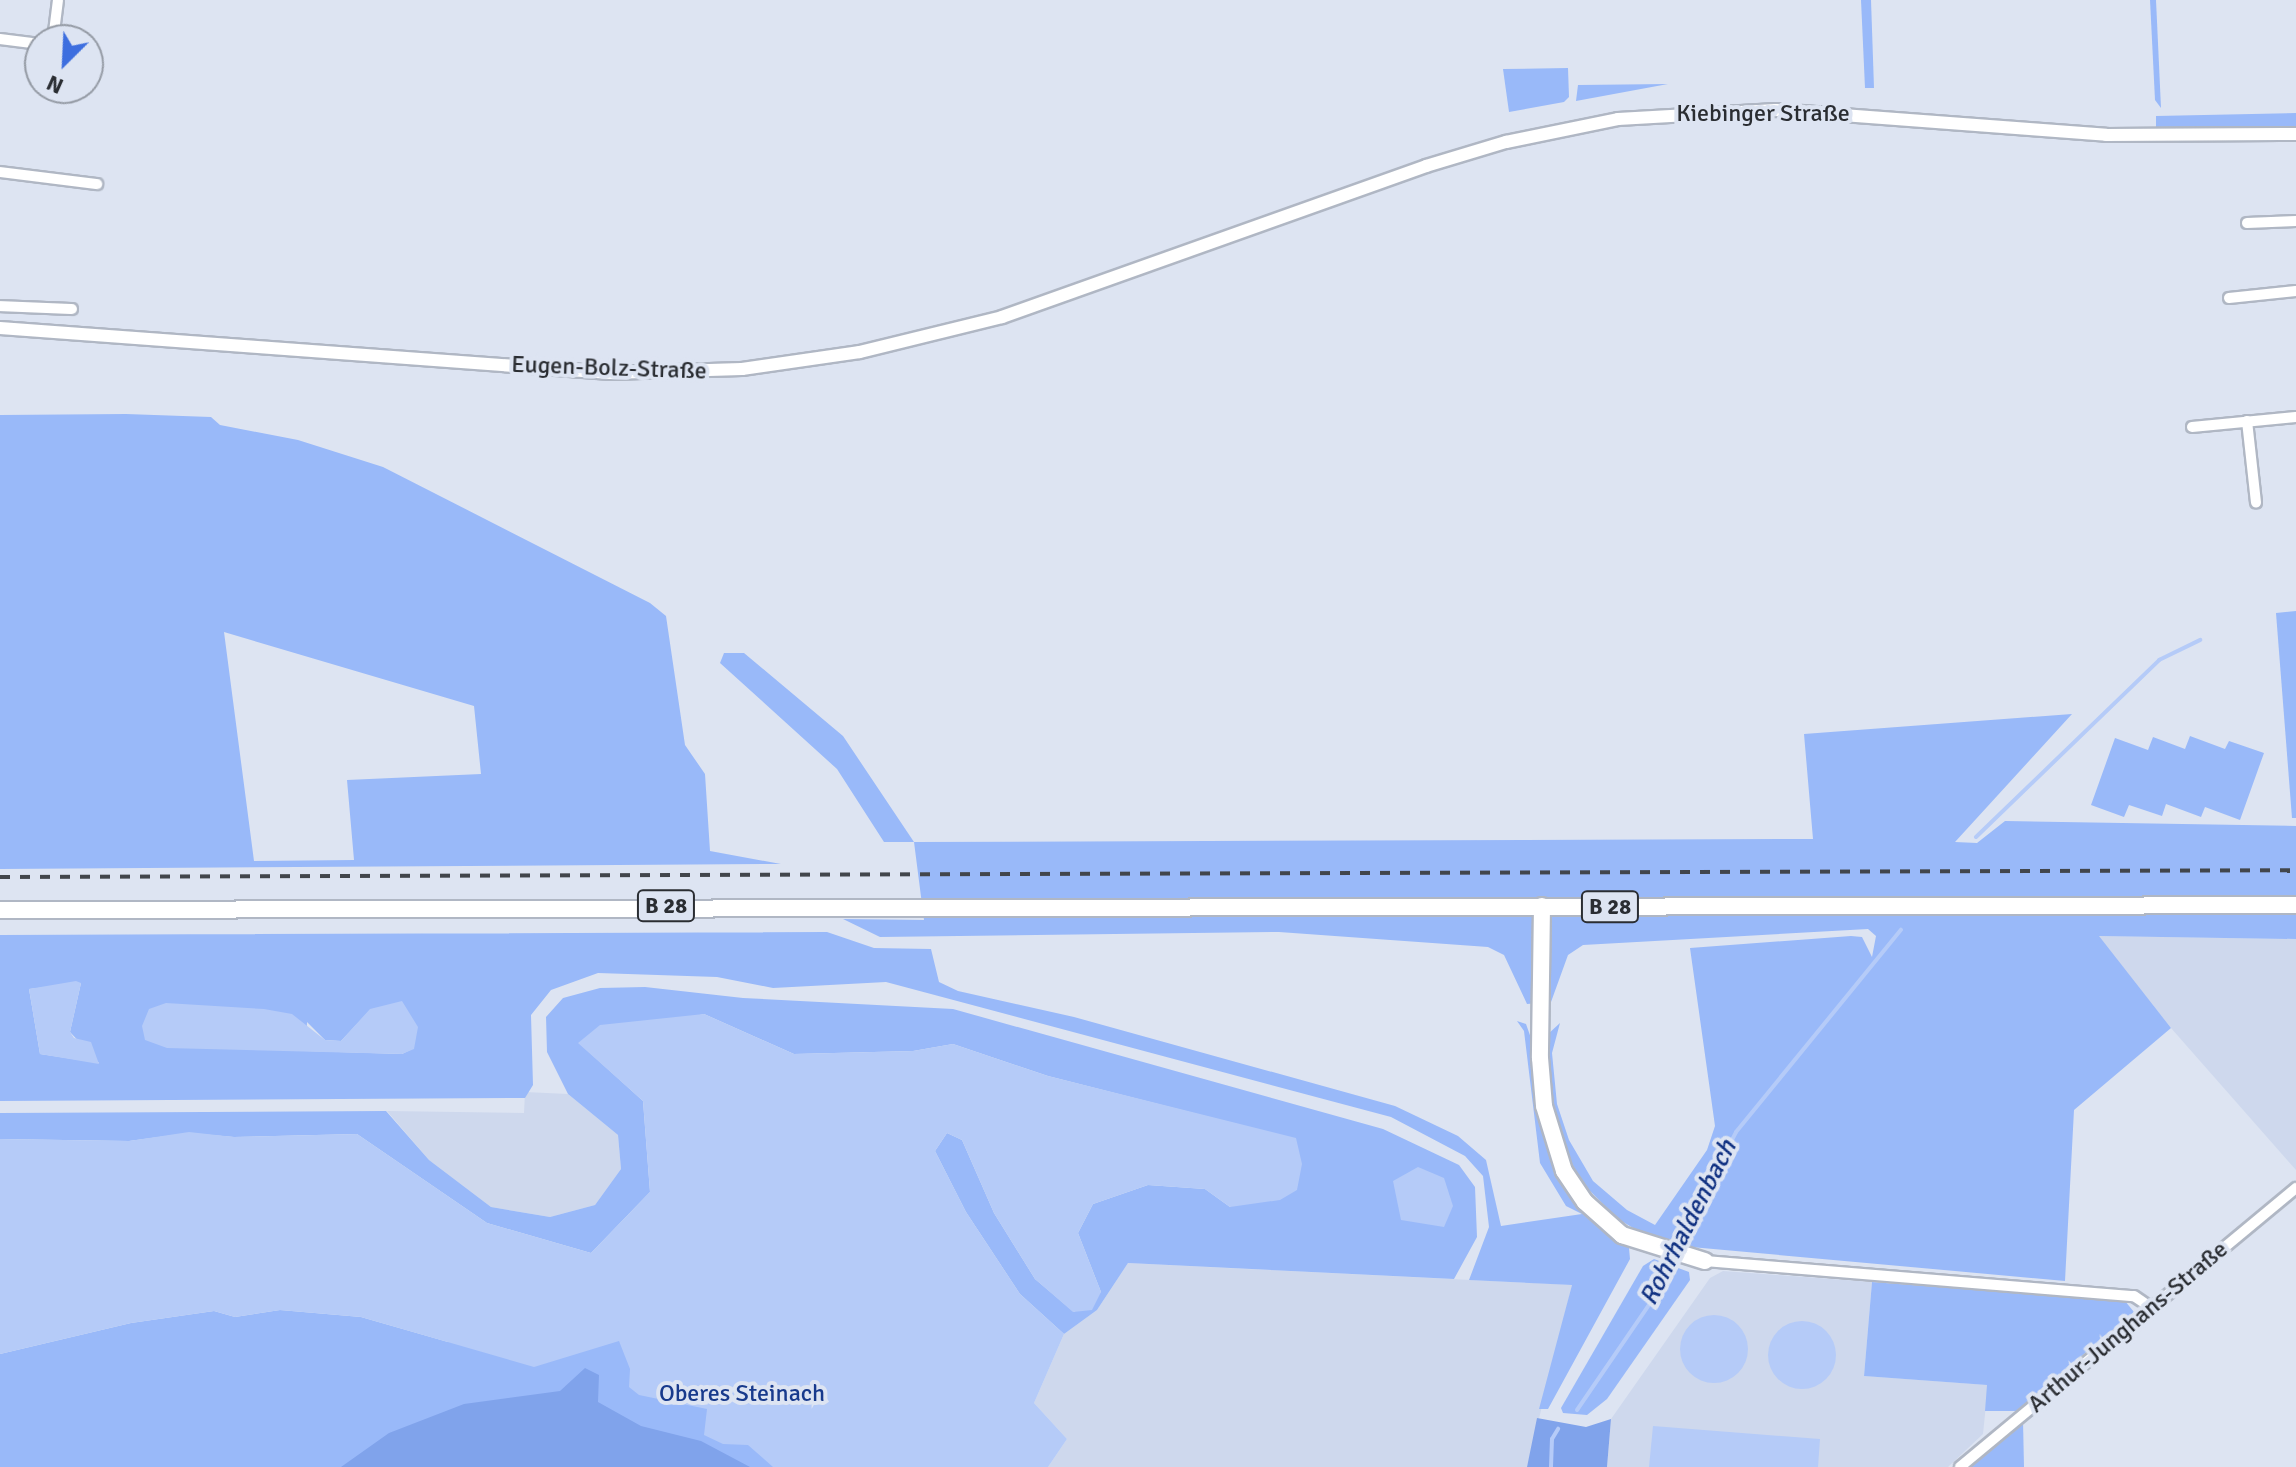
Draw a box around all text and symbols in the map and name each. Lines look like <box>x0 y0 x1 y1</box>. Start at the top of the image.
north arrow <box>24 24 104 104</box>
text: N <box>42 69 67 100</box>
street label: Kiebinger Straße <box>1676 100 1850 128</box>
street label: Eugen-Bolz-Straße <box>511 350 707 386</box>
road number: B 28 <box>636 888 696 924</box>
road number: B 28 <box>1580 889 1640 925</box>
water label: Rohrhaldenbach <box>1634 1135 1744 1311</box>
street label: Arthur-Junghans-Straße <box>2022 1235 2234 1419</box>
park label: Oberes Steinach <box>659 1380 825 1408</box>

